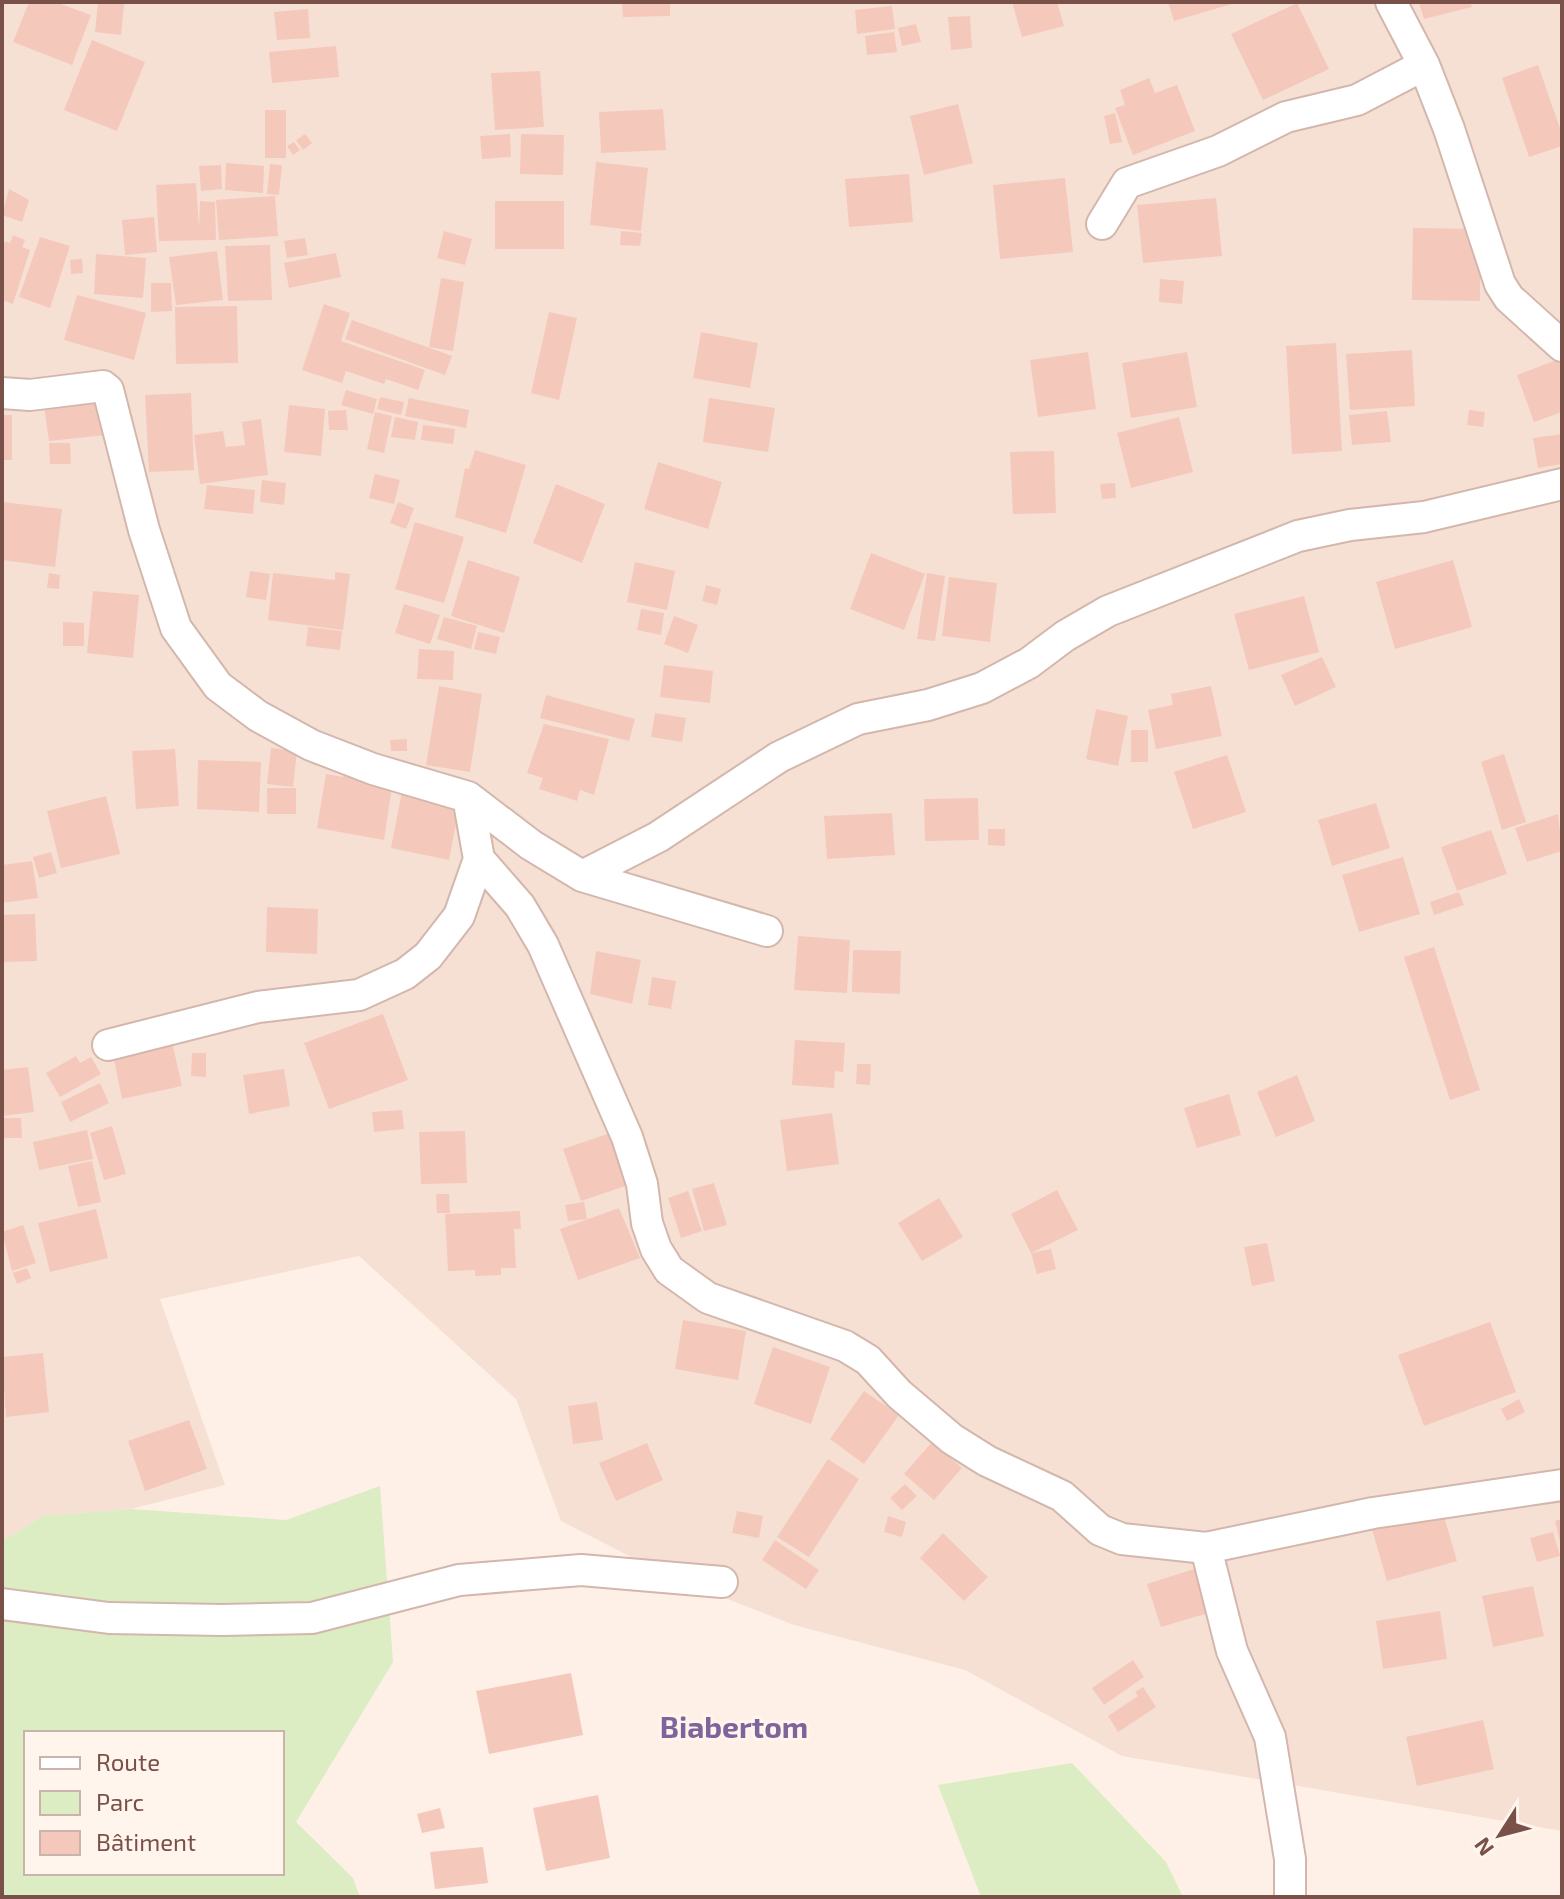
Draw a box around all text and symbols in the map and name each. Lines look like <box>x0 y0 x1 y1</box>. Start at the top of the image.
district label: Biabertom <box>660 1708 808 1744</box>
legend <box>24 1731 284 1875</box>
text: Route <box>96 1747 160 1776</box>
text: Parc <box>96 1787 144 1816</box>
north arrow <box>1460 1795 1540 1875</box>
text: Bâtiment <box>96 1827 196 1856</box>
text: N <box>1468 1833 1498 1861</box>

